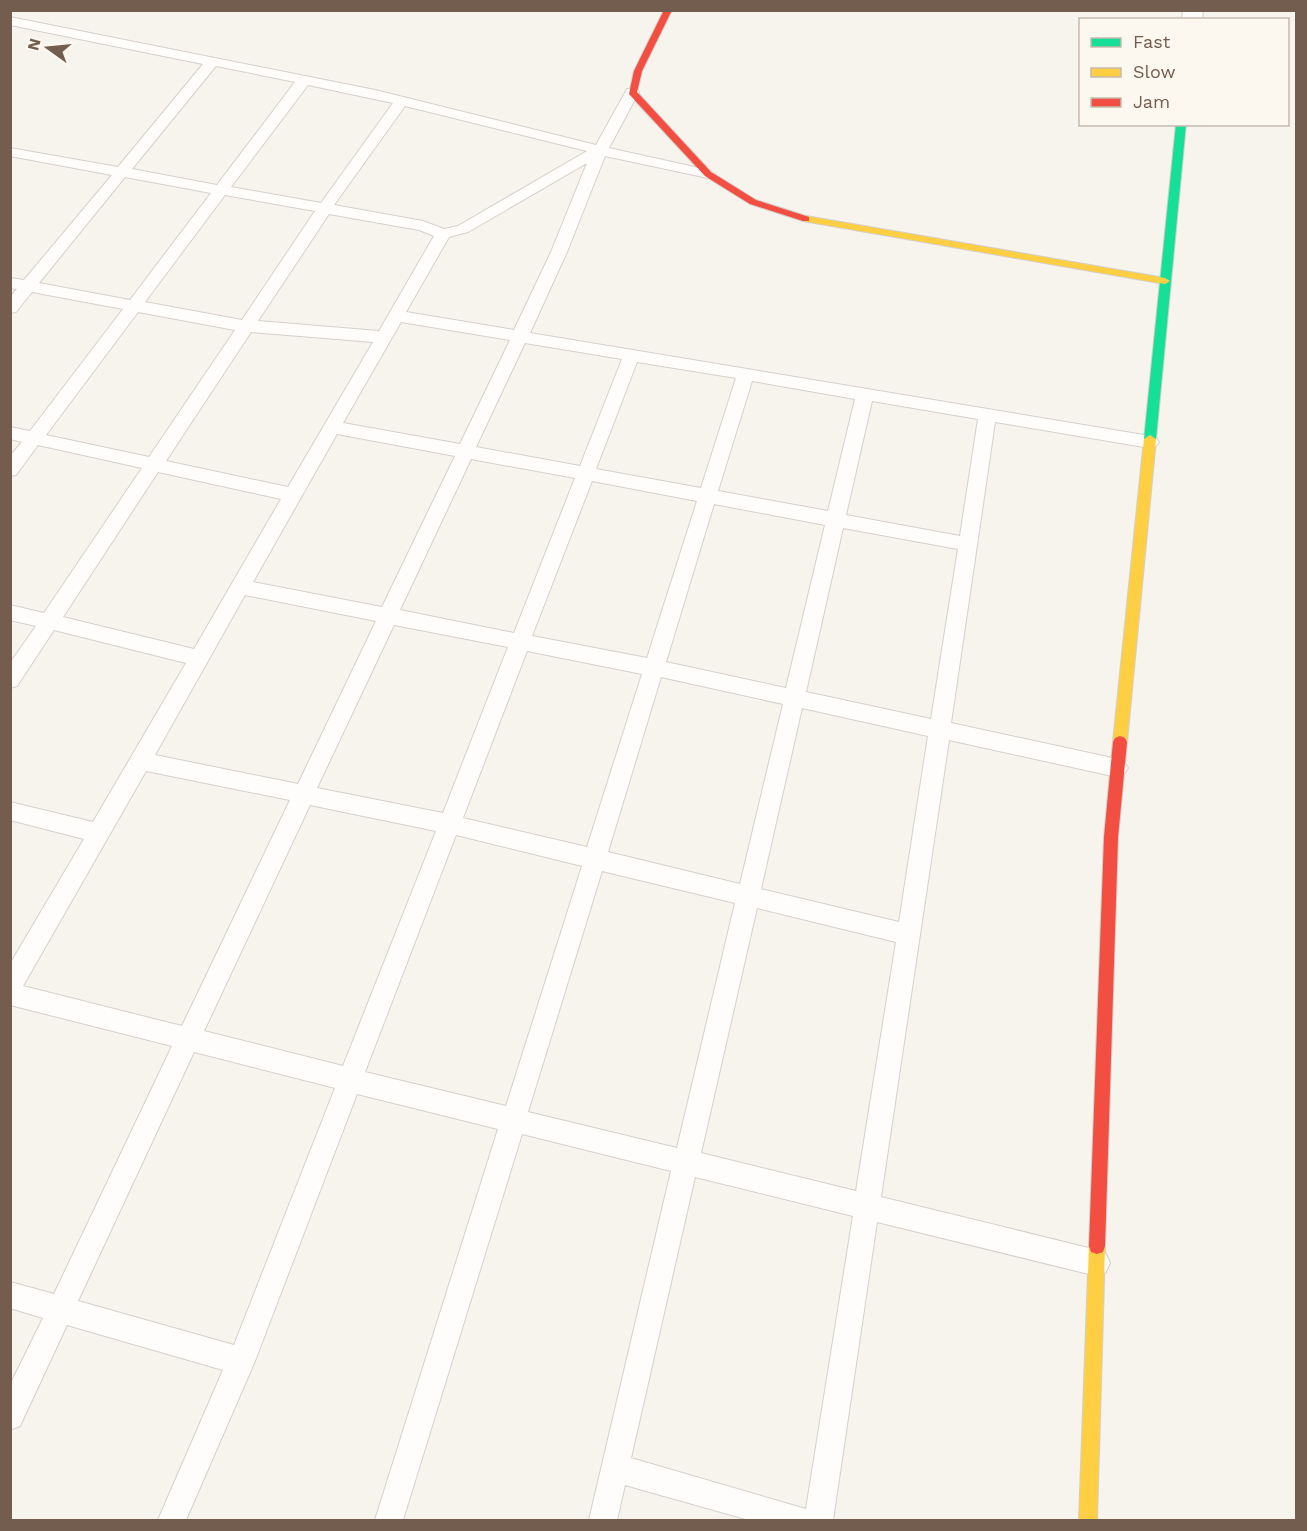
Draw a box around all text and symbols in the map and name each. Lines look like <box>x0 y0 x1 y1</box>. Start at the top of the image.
north arrow <box>18 18 78 78</box>
legend <box>1079 18 1289 126</box>
text: Fast <box>1133 31 1171 52</box>
text: N <box>23 36 45 52</box>
text: Slow <box>1133 61 1176 82</box>
text: Jam <box>1133 91 1170 112</box>

